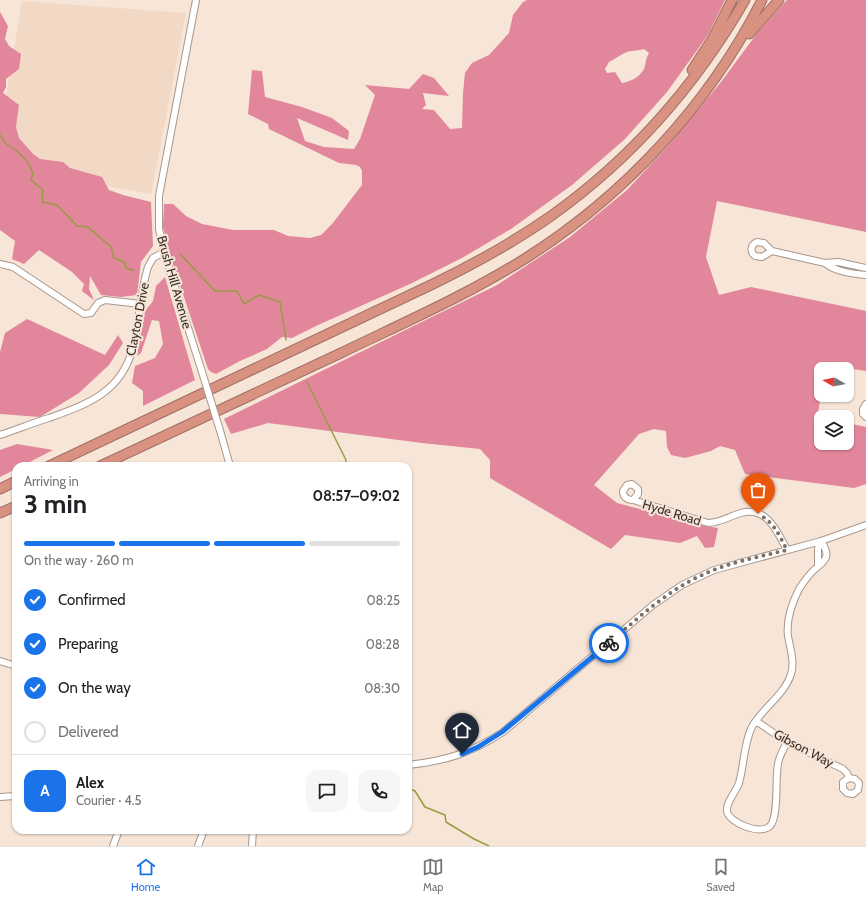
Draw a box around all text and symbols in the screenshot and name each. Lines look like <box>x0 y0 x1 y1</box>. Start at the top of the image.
street label: Brush Hill Avenue <box>154 234 196 331</box>
street label: Clayton Drive <box>122 281 152 357</box>
north arrow <box>814 362 854 402</box>
map controls <box>814 362 854 450</box>
button: layers <box>814 410 854 450</box>
text: Arriving in <box>24 473 79 489</box>
pin <box>741 473 775 514</box>
icon: bag <box>747 479 769 501</box>
text: 08:57–09:02 <box>312 487 400 505</box>
text: 3 min <box>24 488 87 520</box>
street label: Hyde Road <box>641 496 703 528</box>
text: On the way · 260 m <box>24 552 134 568</box>
icon: check <box>24 589 46 611</box>
text: Confirmed <box>58 591 126 609</box>
text: 08:25 <box>366 592 400 608</box>
courier <box>589 623 629 663</box>
icon: bike <box>598 632 620 654</box>
icon: check <box>24 633 46 655</box>
text: Preparing <box>58 635 118 653</box>
text: 08:28 <box>366 636 400 652</box>
icon: check <box>24 677 46 699</box>
text: On the way <box>58 679 131 697</box>
text: 08:30 <box>364 680 400 696</box>
pin <box>445 713 479 754</box>
icon: home <box>451 719 473 741</box>
text: Delivered <box>58 723 119 741</box>
street label: Gibson Way <box>771 726 837 771</box>
button: chat <box>306 770 348 812</box>
button: phone <box>358 770 400 812</box>
text: Alex <box>76 774 104 792</box>
text: A <box>40 782 50 800</box>
text: Courier · 4.5 <box>76 792 141 808</box>
tab: Home <box>131 856 160 894</box>
tab: Map <box>422 856 444 894</box>
tab: Saved <box>706 856 735 894</box>

